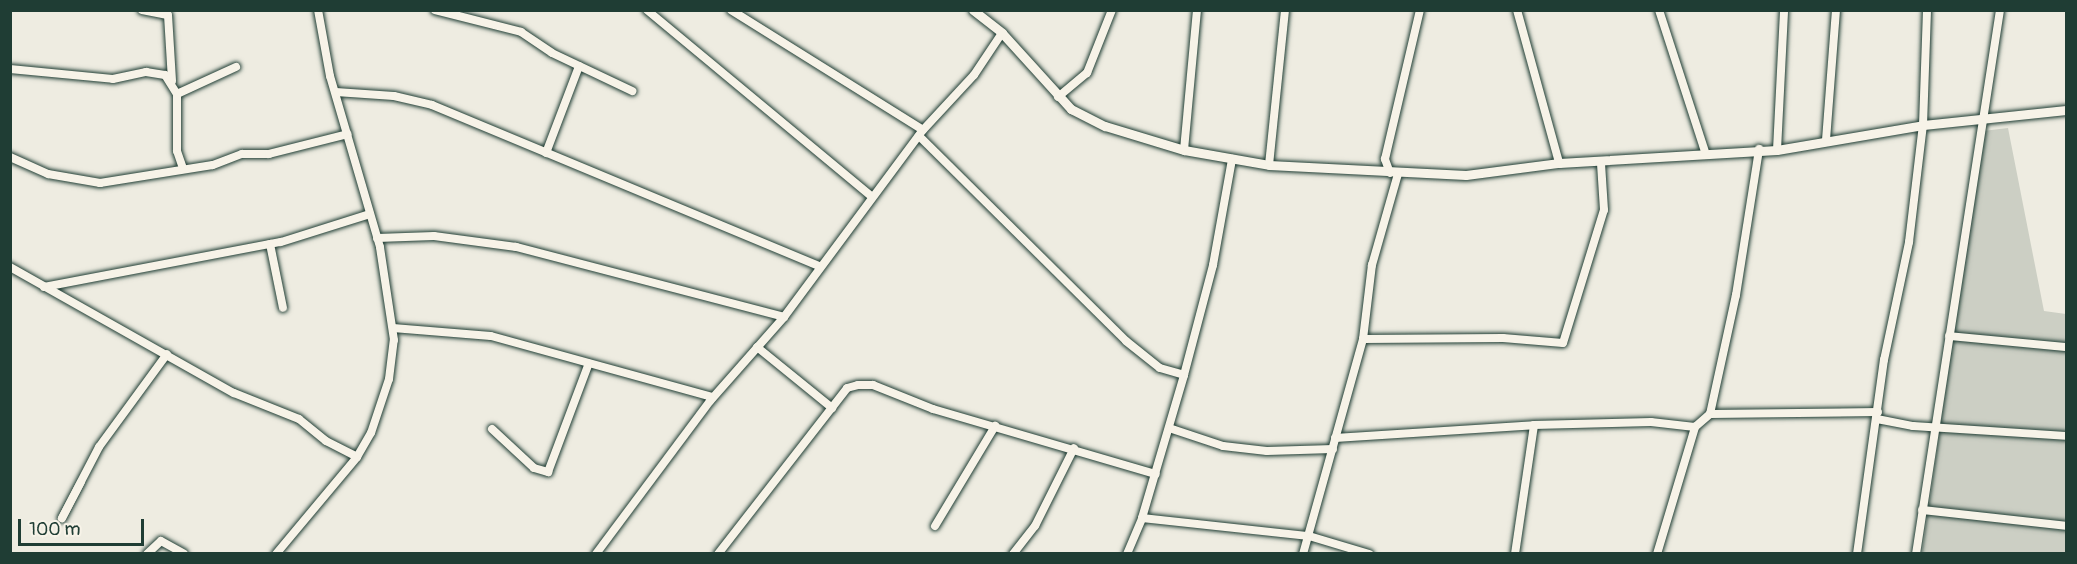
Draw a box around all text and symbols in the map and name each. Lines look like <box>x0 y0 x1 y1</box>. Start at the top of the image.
scale bar <box>21 507 147 545</box>
text: 100 m <box>29 518 81 541</box>

